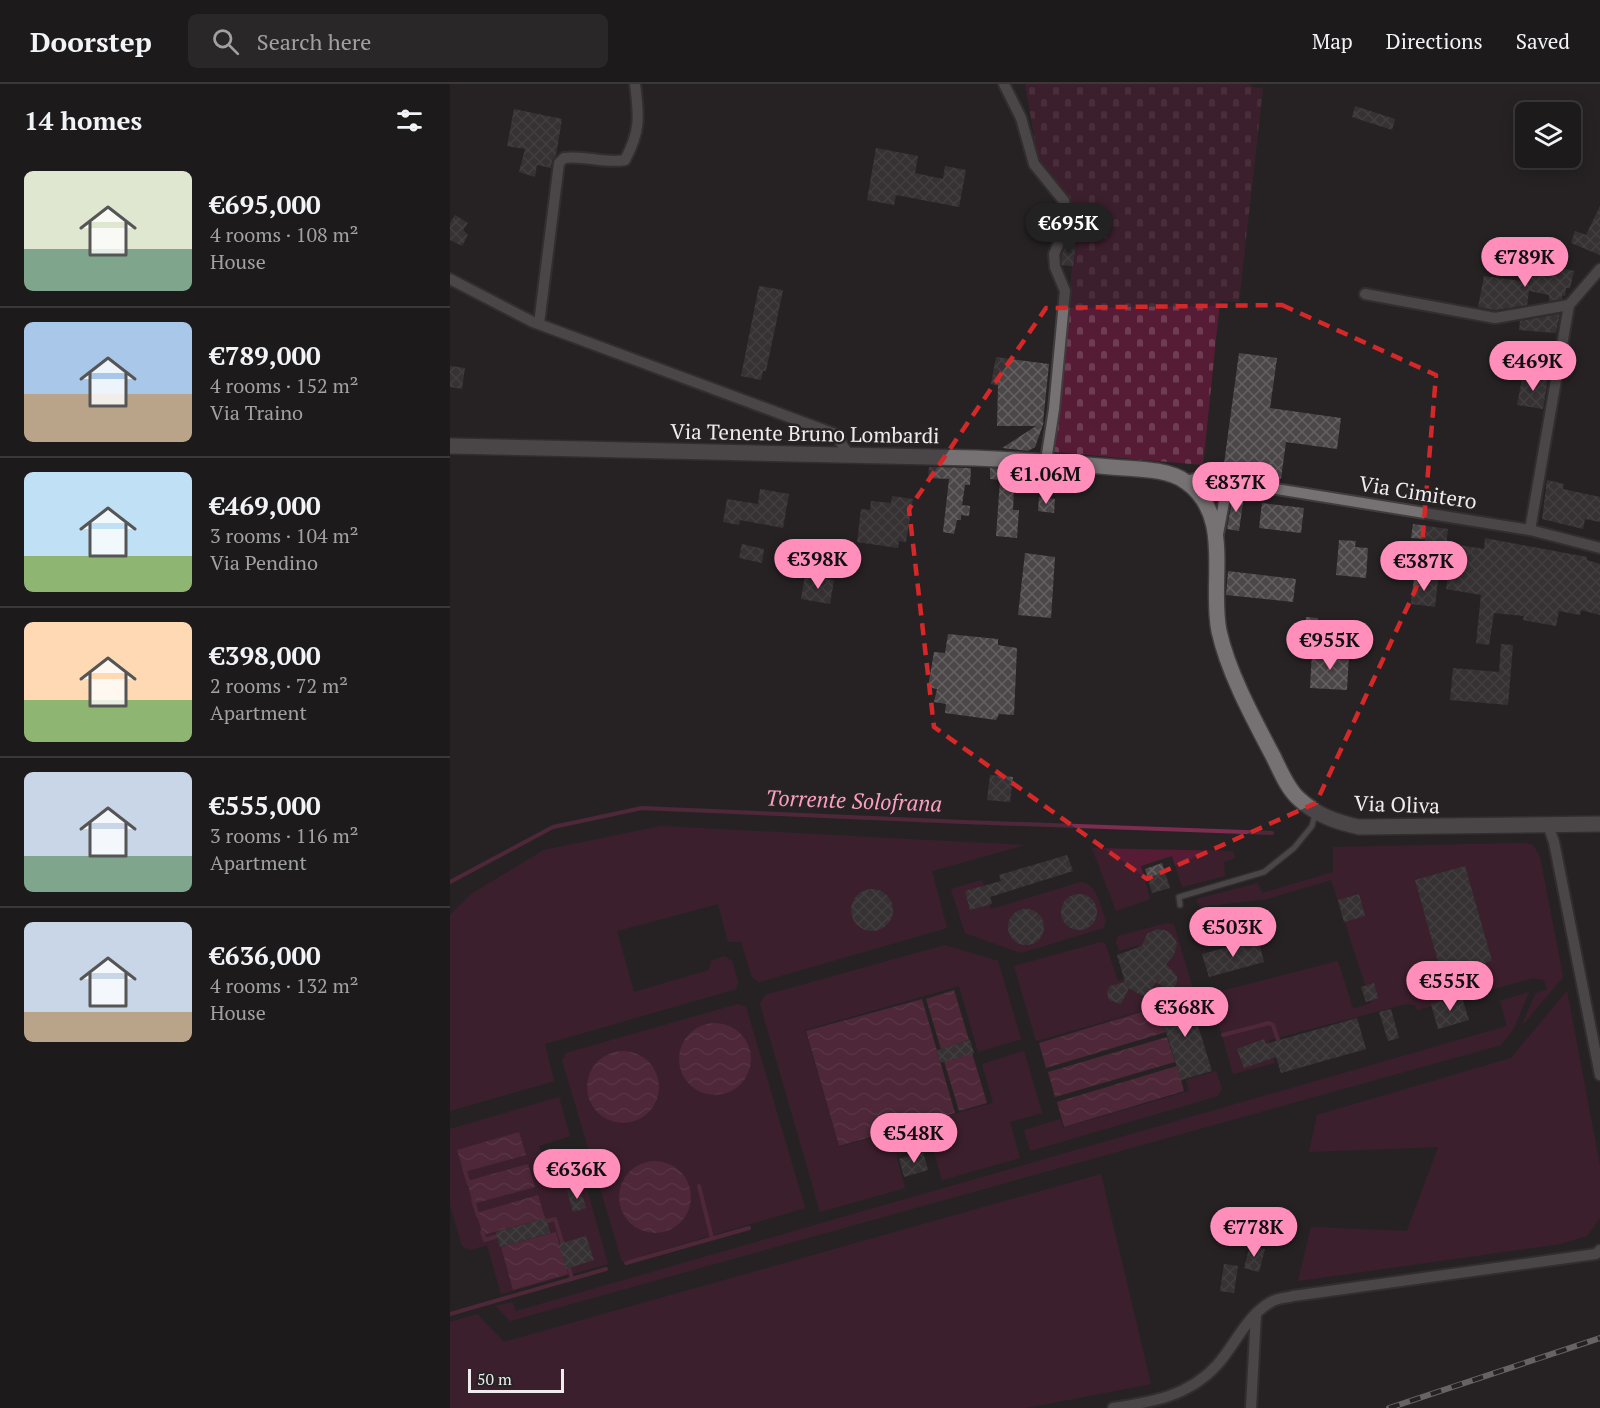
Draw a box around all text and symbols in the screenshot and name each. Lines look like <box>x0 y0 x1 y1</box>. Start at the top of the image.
search box <box>188 14 608 68</box>
text: Doorstep <box>30 23 152 60</box>
icon: search <box>209 25 242 58</box>
text: Search here <box>257 27 371 56</box>
text: Map <box>1312 27 1353 55</box>
text: Directions <box>1386 27 1483 55</box>
text: Saved <box>1516 27 1570 55</box>
map controls <box>1515 102 1581 168</box>
button: layers <box>1515 102 1581 168</box>
text: 14 homes <box>24 103 142 137</box>
icon: filters <box>393 104 426 137</box>
text: €695,000 <box>210 187 321 221</box>
icon: home <box>72 195 144 267</box>
pin: €695K <box>1027 203 1111 254</box>
text: €695K <box>1039 209 1099 236</box>
text: 4 rooms · 108 m² <box>210 221 358 248</box>
pin: €789K <box>1483 237 1567 288</box>
text: €789K <box>1495 243 1555 270</box>
text: House <box>210 248 266 275</box>
text: €789,000 <box>210 338 321 372</box>
pin: €469K <box>1491 341 1575 392</box>
icon: home <box>72 346 144 418</box>
text: €469K <box>1503 347 1563 374</box>
text: 4 rooms · 152 m² <box>210 372 358 399</box>
text: Via Traino <box>210 399 303 426</box>
street label: Via Tenente Bruno Lombardi <box>670 417 940 449</box>
pin: €1.06M <box>997 454 1095 505</box>
text: €1.06M <box>1011 460 1081 487</box>
pin: €837K <box>1194 462 1278 513</box>
text: €837K <box>1206 468 1266 495</box>
street label: Via Cimitero <box>1357 469 1479 515</box>
text: €469,000 <box>210 488 321 522</box>
icon: home <box>72 496 144 568</box>
text: 3 rooms · 104 m² <box>210 522 358 549</box>
pin: €398K <box>776 539 860 590</box>
pin: €387K <box>1382 541 1466 592</box>
text: €398K <box>788 545 848 572</box>
text: €387K <box>1394 547 1454 574</box>
text: Via Pendino <box>210 549 318 576</box>
pin: €955K <box>1288 620 1372 671</box>
text: €955K <box>1300 626 1360 653</box>
text: €398,000 <box>210 638 321 672</box>
icon: home <box>72 646 144 718</box>
text: 2 rooms · 72 m² <box>210 672 348 699</box>
text: Apartment <box>210 699 307 726</box>
water label: Torrente Solofrana <box>765 782 943 818</box>
text: €555,000 <box>210 788 321 822</box>
street label: Via Oliva <box>1354 789 1441 820</box>
icon: home <box>72 796 144 868</box>
text: 3 rooms · 116 m² <box>210 822 358 849</box>
text: Apartment <box>210 849 307 876</box>
pin: €503K <box>1191 907 1275 958</box>
text: €503K <box>1203 913 1263 940</box>
text: €636,000 <box>210 938 321 972</box>
icon: home <box>72 946 144 1018</box>
pin: €555K <box>1408 961 1492 1012</box>
text: €555K <box>1420 967 1480 994</box>
text: 4 rooms · 132 m² <box>210 972 358 999</box>
pin: €368K <box>1143 987 1227 1038</box>
text: €368K <box>1155 993 1215 1020</box>
text: House <box>210 999 266 1026</box>
pin: €548K <box>872 1113 956 1164</box>
text: €548K <box>884 1119 944 1146</box>
pin: €636K <box>535 1149 619 1200</box>
text: €636K <box>547 1155 607 1182</box>
pin: €778K <box>1212 1207 1296 1258</box>
text: €778K <box>1224 1213 1284 1240</box>
scale bar <box>468 1366 564 1394</box>
text: 50 m <box>477 1368 512 1390</box>

